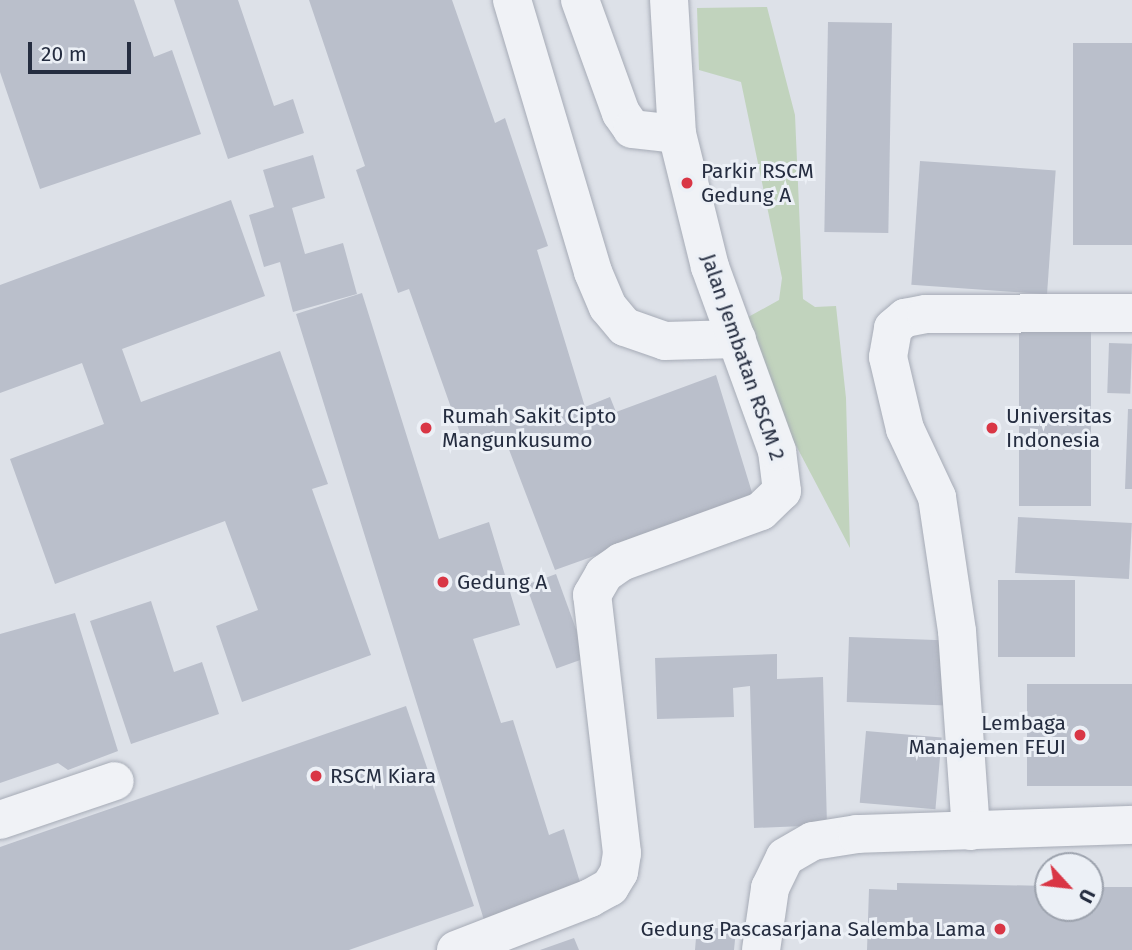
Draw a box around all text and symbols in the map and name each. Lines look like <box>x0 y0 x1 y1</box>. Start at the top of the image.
scale bar <box>32 28 135 72</box>
text: 20 m <box>41 41 87 67</box>
place label: Parkir RSCM Gedung A <box>701 158 814 208</box>
marker: Parkir RSCM Gedung A <box>679 175 695 191</box>
street label: Jalan Jembatan RSCM 2 <box>696 250 790 464</box>
place label: Rumah Sakit Cipto Mangunkusumo <box>442 403 617 453</box>
place label: Universitas Indonesia <box>1006 403 1112 453</box>
marker: Rumah Sakit Cipto Mangunkusumo <box>416 418 436 438</box>
marker: Universitas Indonesia <box>984 420 1000 436</box>
place label: Gedung A <box>457 569 547 595</box>
marker: Gedung A <box>435 574 451 590</box>
place label: Lembaga Manajemen FEUI <box>908 710 1066 760</box>
marker: Lembaga Manajemen FEUI <box>1072 727 1088 743</box>
place label: RSCM Kiara <box>330 763 436 789</box>
marker: RSCM Kiara <box>308 768 324 784</box>
north arrow <box>1034 852 1104 922</box>
text: U <box>1073 885 1099 907</box>
place label: Gedung Pascasarjana Salemba Lama <box>641 916 986 942</box>
marker: Gedung Pascasarjana Salemba Lama <box>992 921 1008 937</box>

